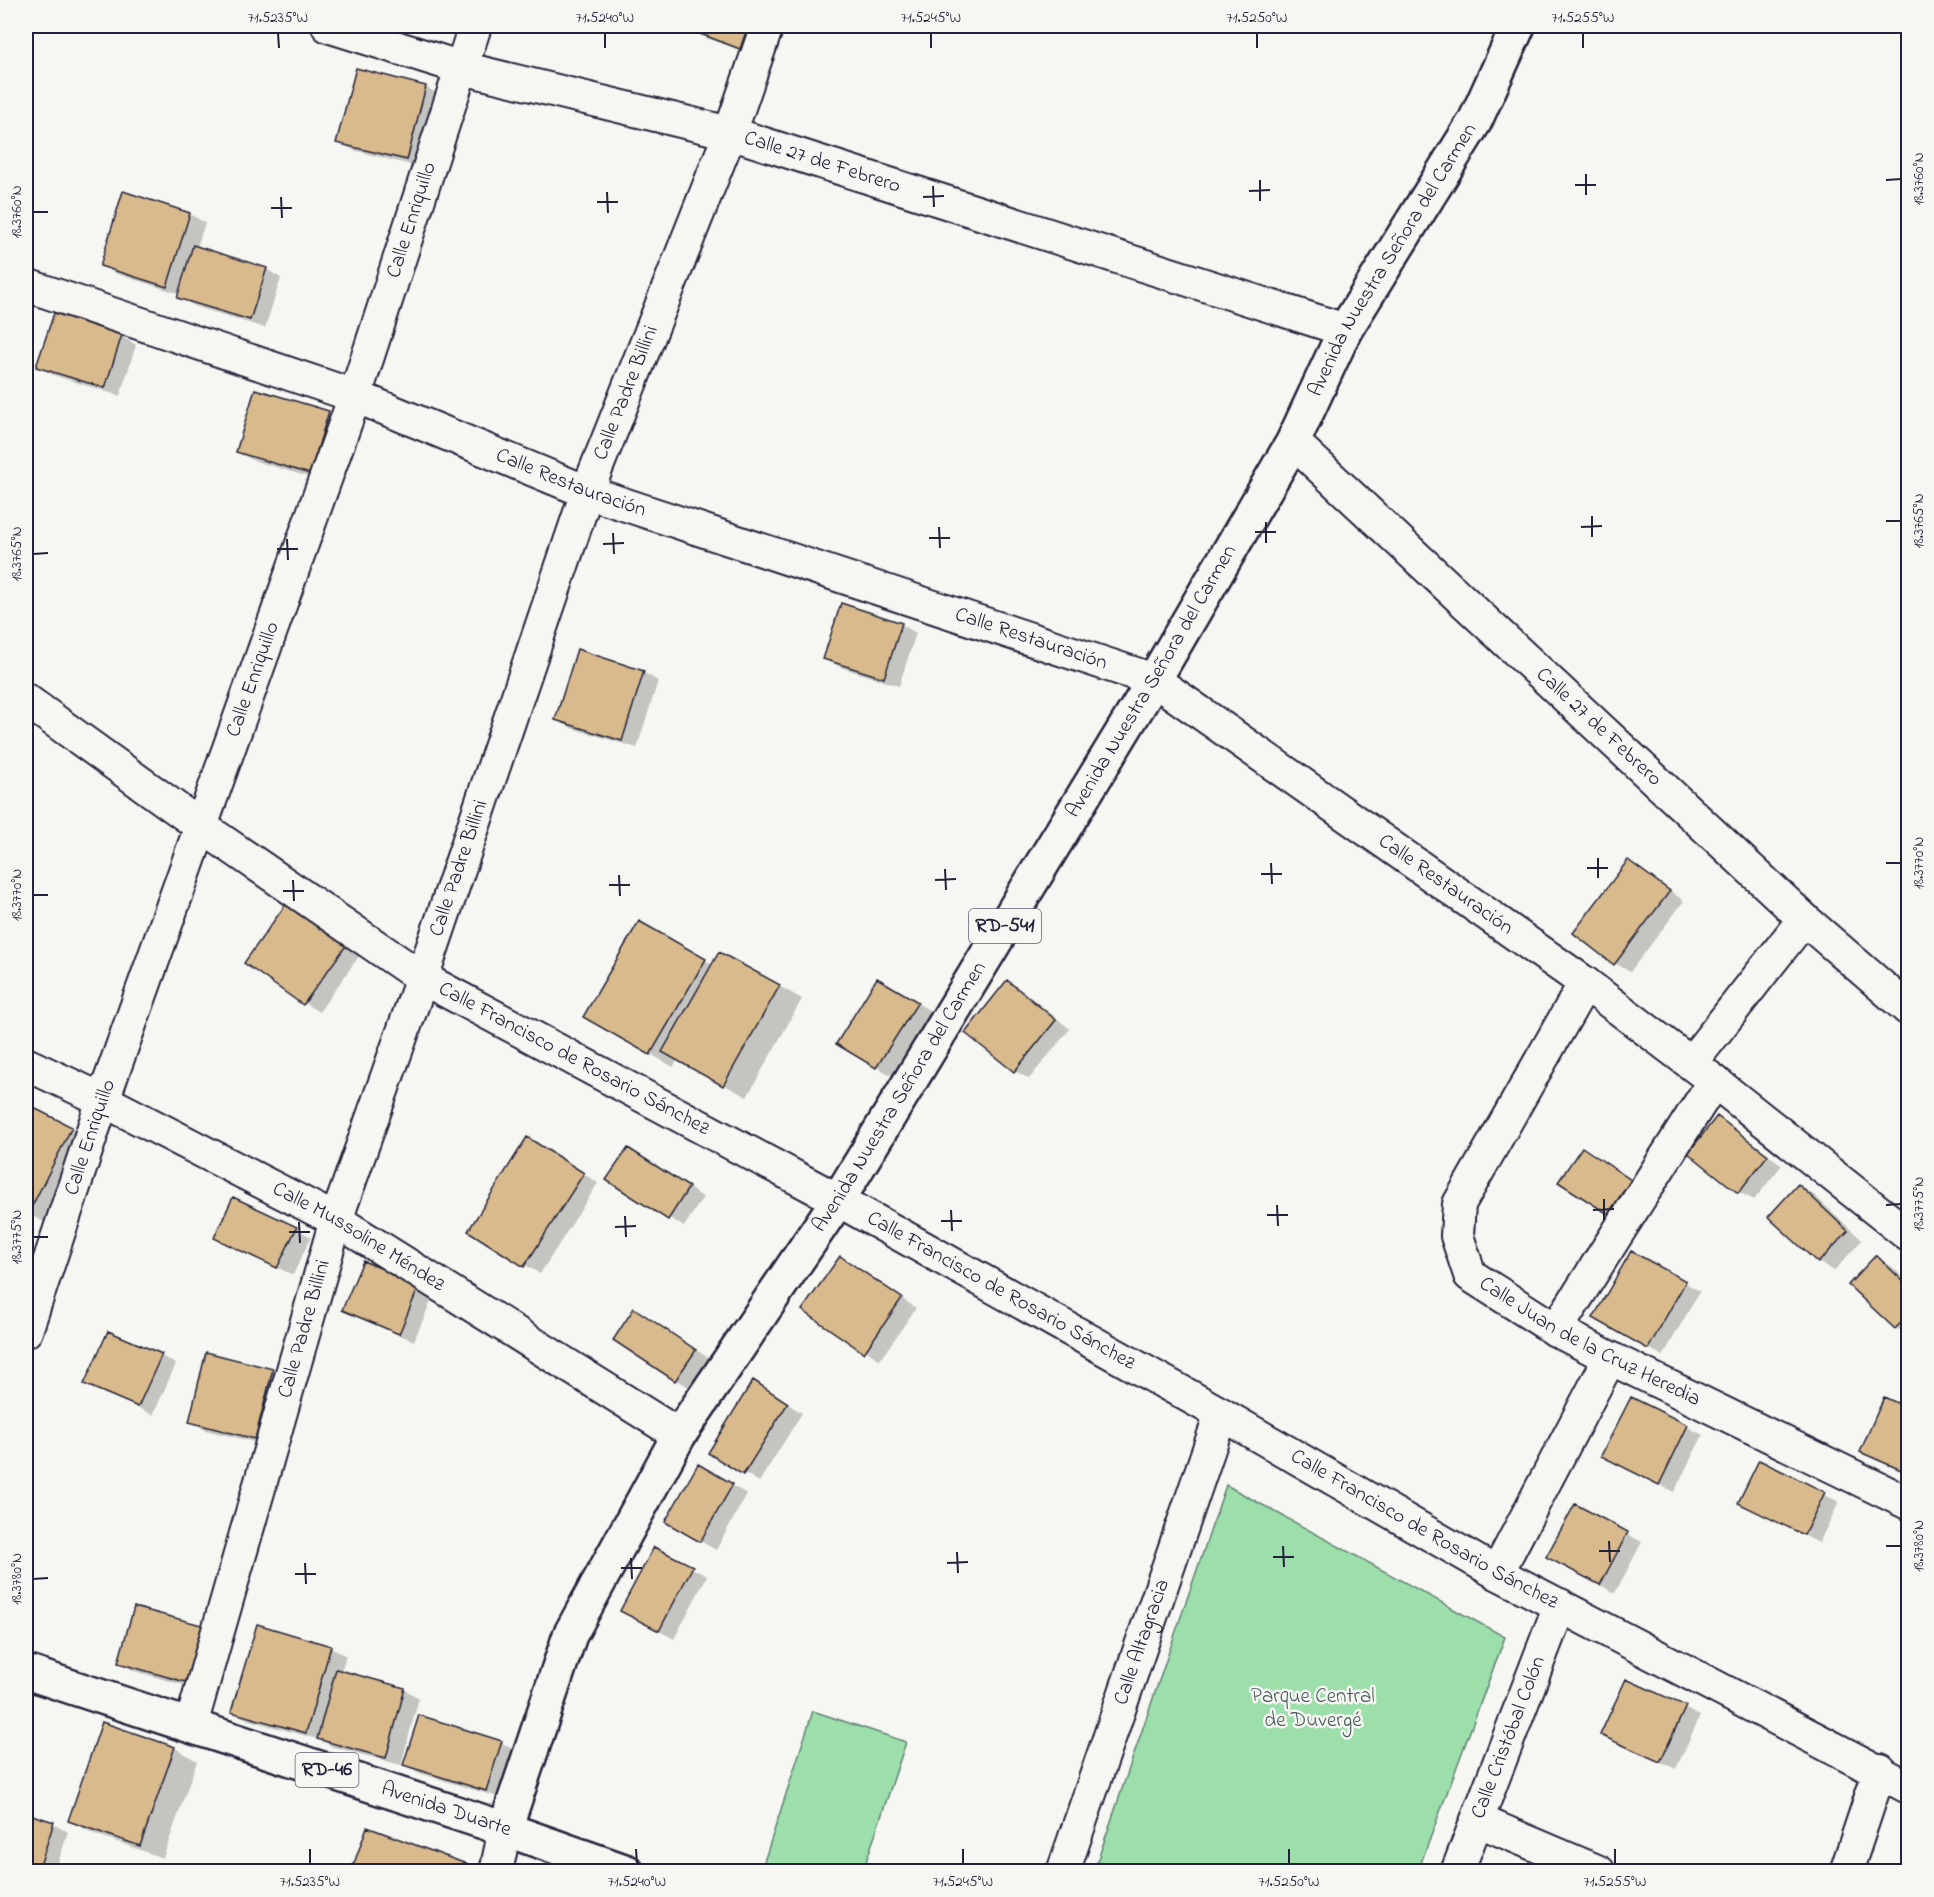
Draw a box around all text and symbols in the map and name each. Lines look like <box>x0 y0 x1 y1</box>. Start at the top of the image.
text: 71.5235°W <box>248 7 308 29</box>
text: 71.5240°W <box>576 7 634 29</box>
text: 71.5245°W <box>901 7 961 29</box>
text: 71.5250°W <box>1227 7 1287 29</box>
text: 71.5255°W <box>1552 7 1614 29</box>
street label: Avenida Nuestra Señora del Carmen <box>1301 118 1485 402</box>
street label: Calle 27 de Febrero <box>740 123 904 202</box>
text: 18.3760°N <box>1908 152 1930 206</box>
street label: Calle Enriquillo <box>379 158 445 282</box>
text: 18.3760°N <box>6 185 28 239</box>
street label: Calle Padre Billini <box>586 321 667 465</box>
street label: Calle Restauración <box>491 441 650 525</box>
text: 18.3765°N <box>1908 493 1930 549</box>
text: 18.3765°N <box>6 526 28 582</box>
street label: Avenida Nuestra Señora del Carmen <box>1059 540 1245 824</box>
street label: Calle Restauración <box>951 600 1111 678</box>
street label: Calle Enriquillo <box>219 618 288 741</box>
street label: Calle 27 de Febrero <box>1529 661 1668 794</box>
street label: Calle Padre Billini <box>422 796 496 941</box>
street label: Calle Restauración <box>1372 827 1519 943</box>
text: 18.3770°N <box>1908 837 1930 889</box>
text: 18.3770°N <box>6 869 28 921</box>
road number: RD-541 <box>969 909 1041 943</box>
street label: Avenida Nuestra Señora del Carmen <box>805 956 994 1239</box>
street label: Calle Francisco de Rosario Sánchez <box>433 974 715 1144</box>
street label: Calle Enriquillo <box>57 1075 124 1199</box>
street label: Calle Mussoline Méndez <box>267 1175 451 1300</box>
text: 18.3775°N <box>1908 1177 1930 1231</box>
street label: Calle Francisco de Rosario Sánchez <box>861 1204 1141 1378</box>
text: 18.3775°N <box>6 1210 28 1264</box>
street label: Calle Padre Billini <box>271 1256 339 1402</box>
street label: Calle Juan de la Cruz Heredia <box>1473 1269 1706 1415</box>
street label: Calle Francisco de Rosario Sánchez <box>1285 1442 1564 1617</box>
text: 18.3780°N <box>1908 1520 1930 1572</box>
text: 18.3780°N <box>6 1553 28 1605</box>
street label: Calle Altagracia <box>1107 1575 1178 1709</box>
street label: Calle Cristóbal Colón <box>1464 1652 1554 1823</box>
park label: Parque Central de Duvergé <box>1251 1682 1375 1738</box>
road number: RD-46 <box>296 1753 358 1787</box>
street label: Avenida Duarte <box>377 1774 516 1845</box>
text: 71.5235°W <box>280 1871 340 1893</box>
text: 71.5240°W <box>608 1871 666 1893</box>
text: 71.5245°W <box>933 1871 993 1893</box>
text: 71.5250°W <box>1259 1871 1319 1893</box>
text: 71.5255°W <box>1584 1871 1646 1893</box>

